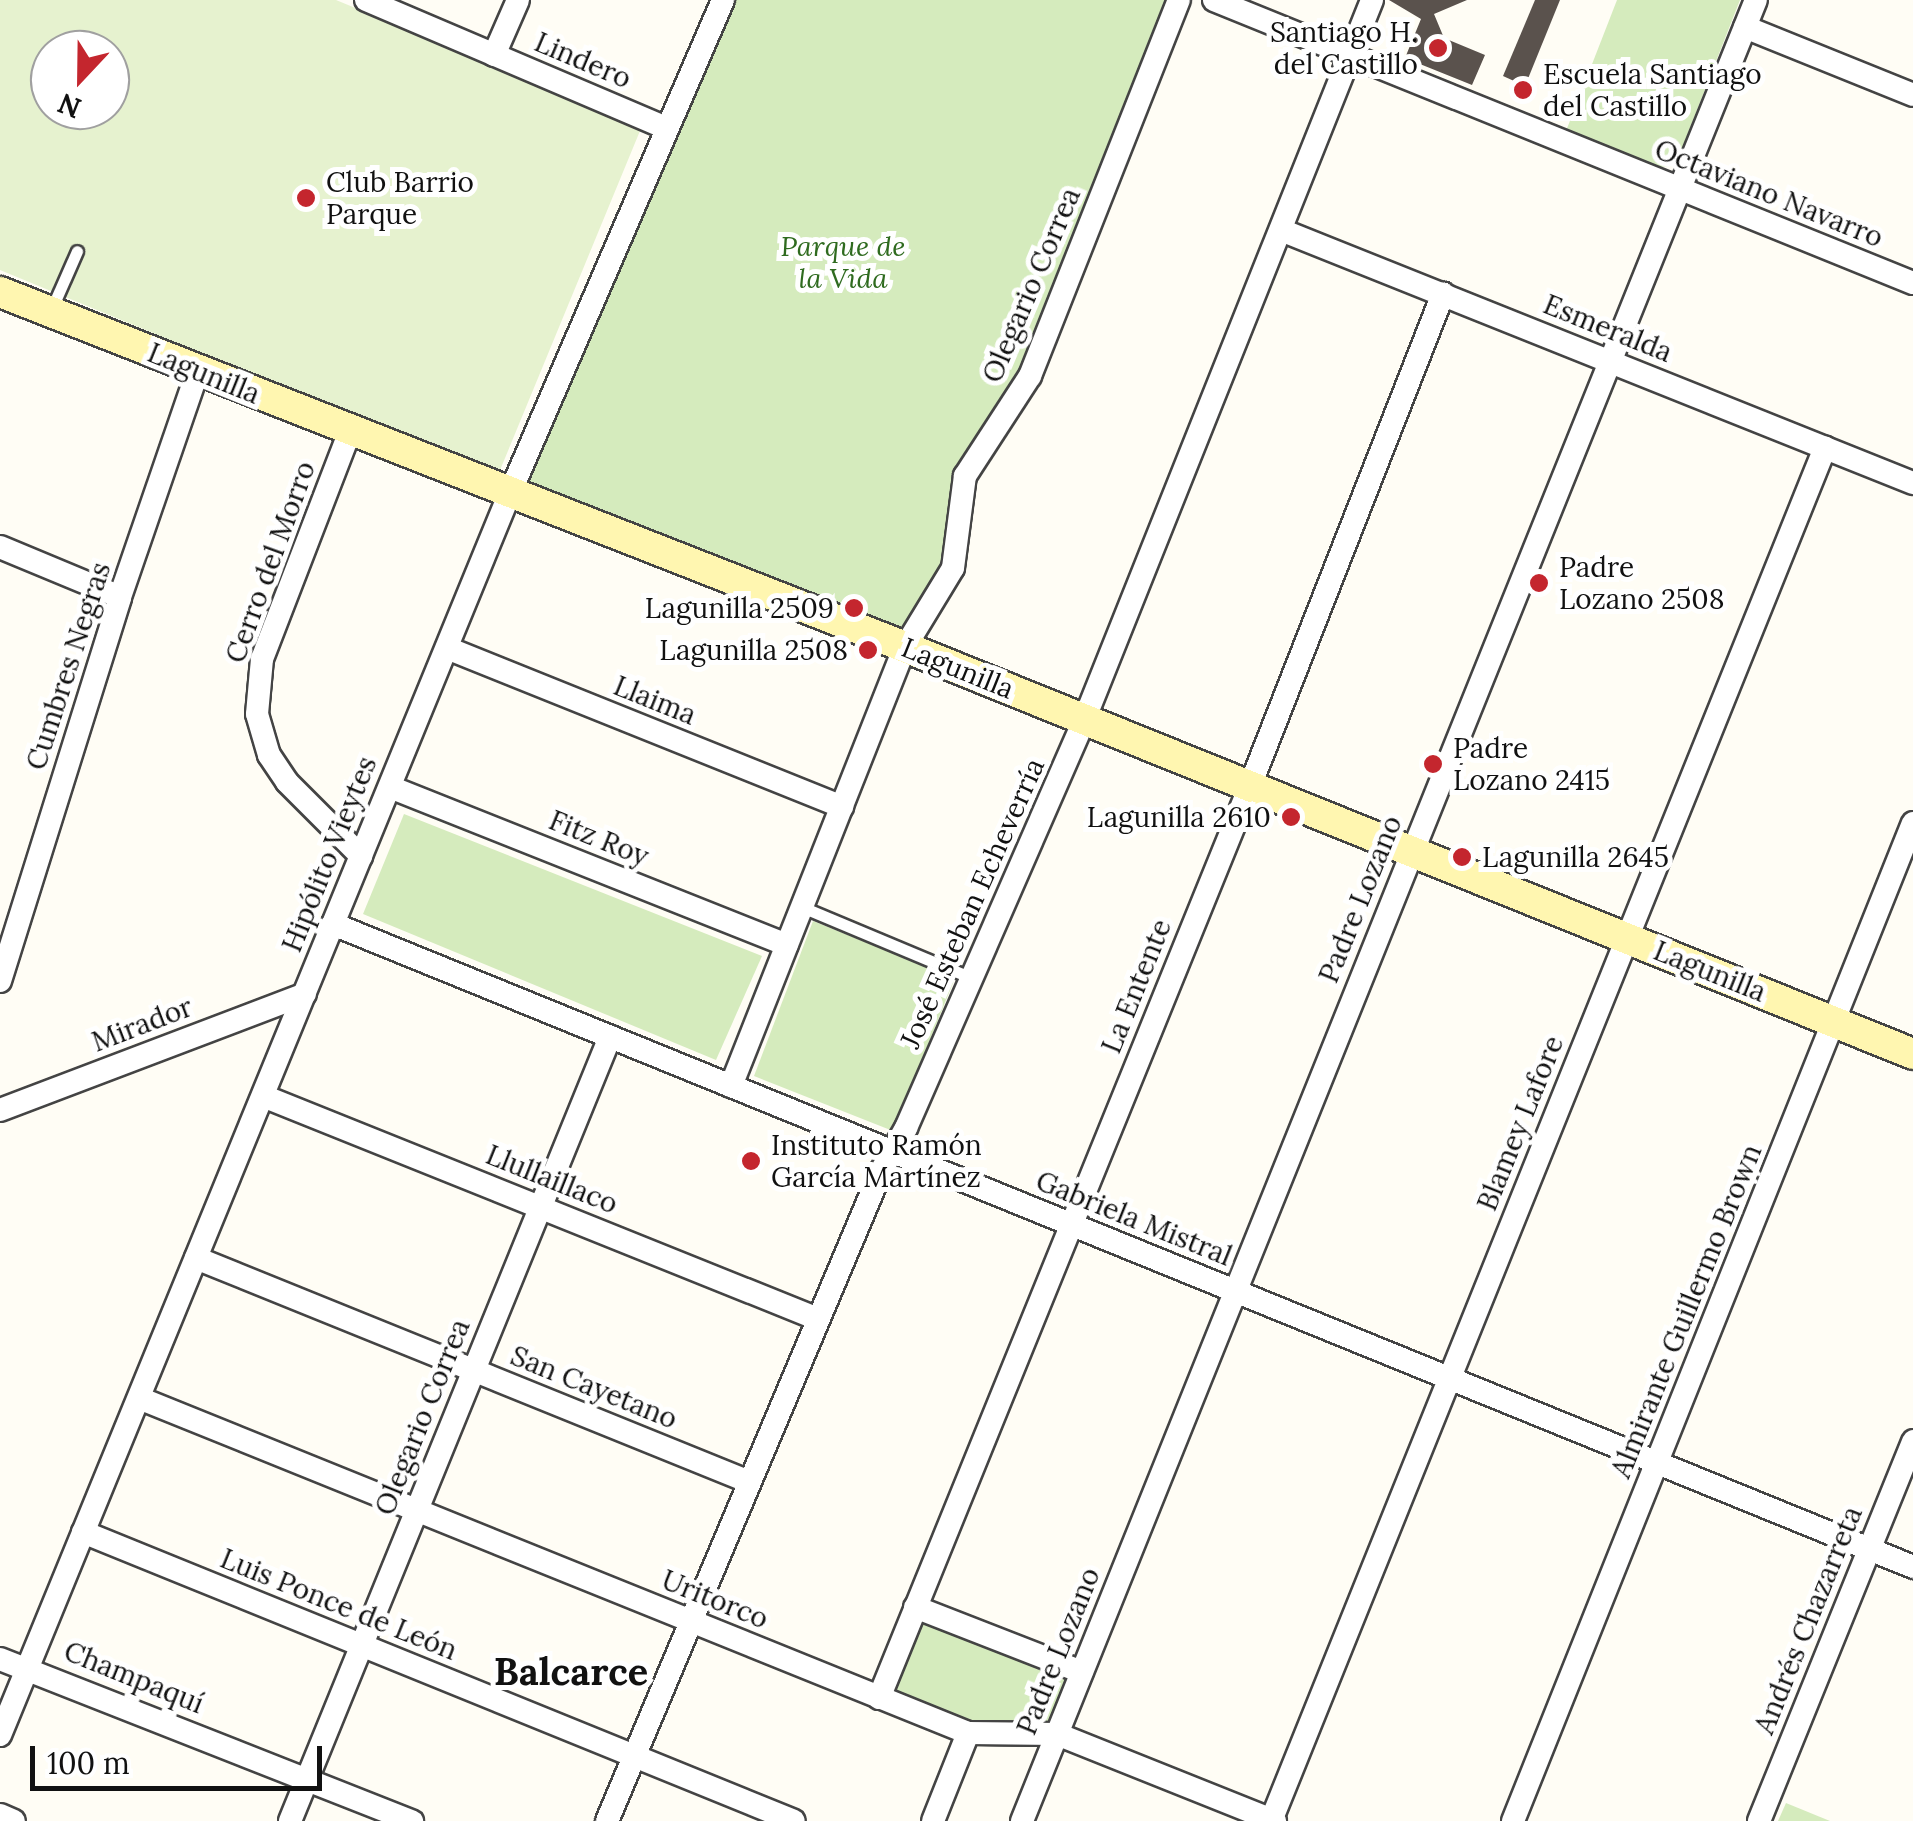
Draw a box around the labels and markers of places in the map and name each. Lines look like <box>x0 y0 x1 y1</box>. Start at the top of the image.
place label: Santiago H. del Castillo <box>1270 15 1418 81</box>
marker: Santiago H. del Castillo <box>1427 37 1449 59</box>
place label: Escuela Santiago del Castillo <box>1543 57 1762 123</box>
marker: Escuela Santiago del Castillo <box>1512 79 1534 101</box>
place label: Club Barrio Parque <box>326 165 474 231</box>
marker: Club Barrio Parque <box>295 187 317 209</box>
place label: Padre Lozano 2508 <box>1559 550 1724 616</box>
marker: Padre Lozano 2508 <box>1528 572 1550 594</box>
place label: Lagunilla 2509 <box>645 591 834 625</box>
marker: Lagunilla 2509 <box>843 597 865 619</box>
place label: Lagunilla 2508 <box>659 633 848 667</box>
marker: Lagunilla 2508 <box>857 639 879 661</box>
place label: Padre Lozano 2415 <box>1453 731 1610 797</box>
marker: Padre Lozano 2415 <box>1422 753 1444 775</box>
place label: Lagunilla 2610 <box>1087 800 1271 834</box>
marker: Lagunilla 2610 <box>1280 806 1302 828</box>
place label: Lagunilla 2645 <box>1482 840 1669 874</box>
marker: Lagunilla 2645 <box>1451 846 1473 868</box>
place label: Instituto Ramón García Martínez <box>771 1128 982 1194</box>
marker: Instituto Ramón García Martínez <box>740 1150 762 1172</box>

